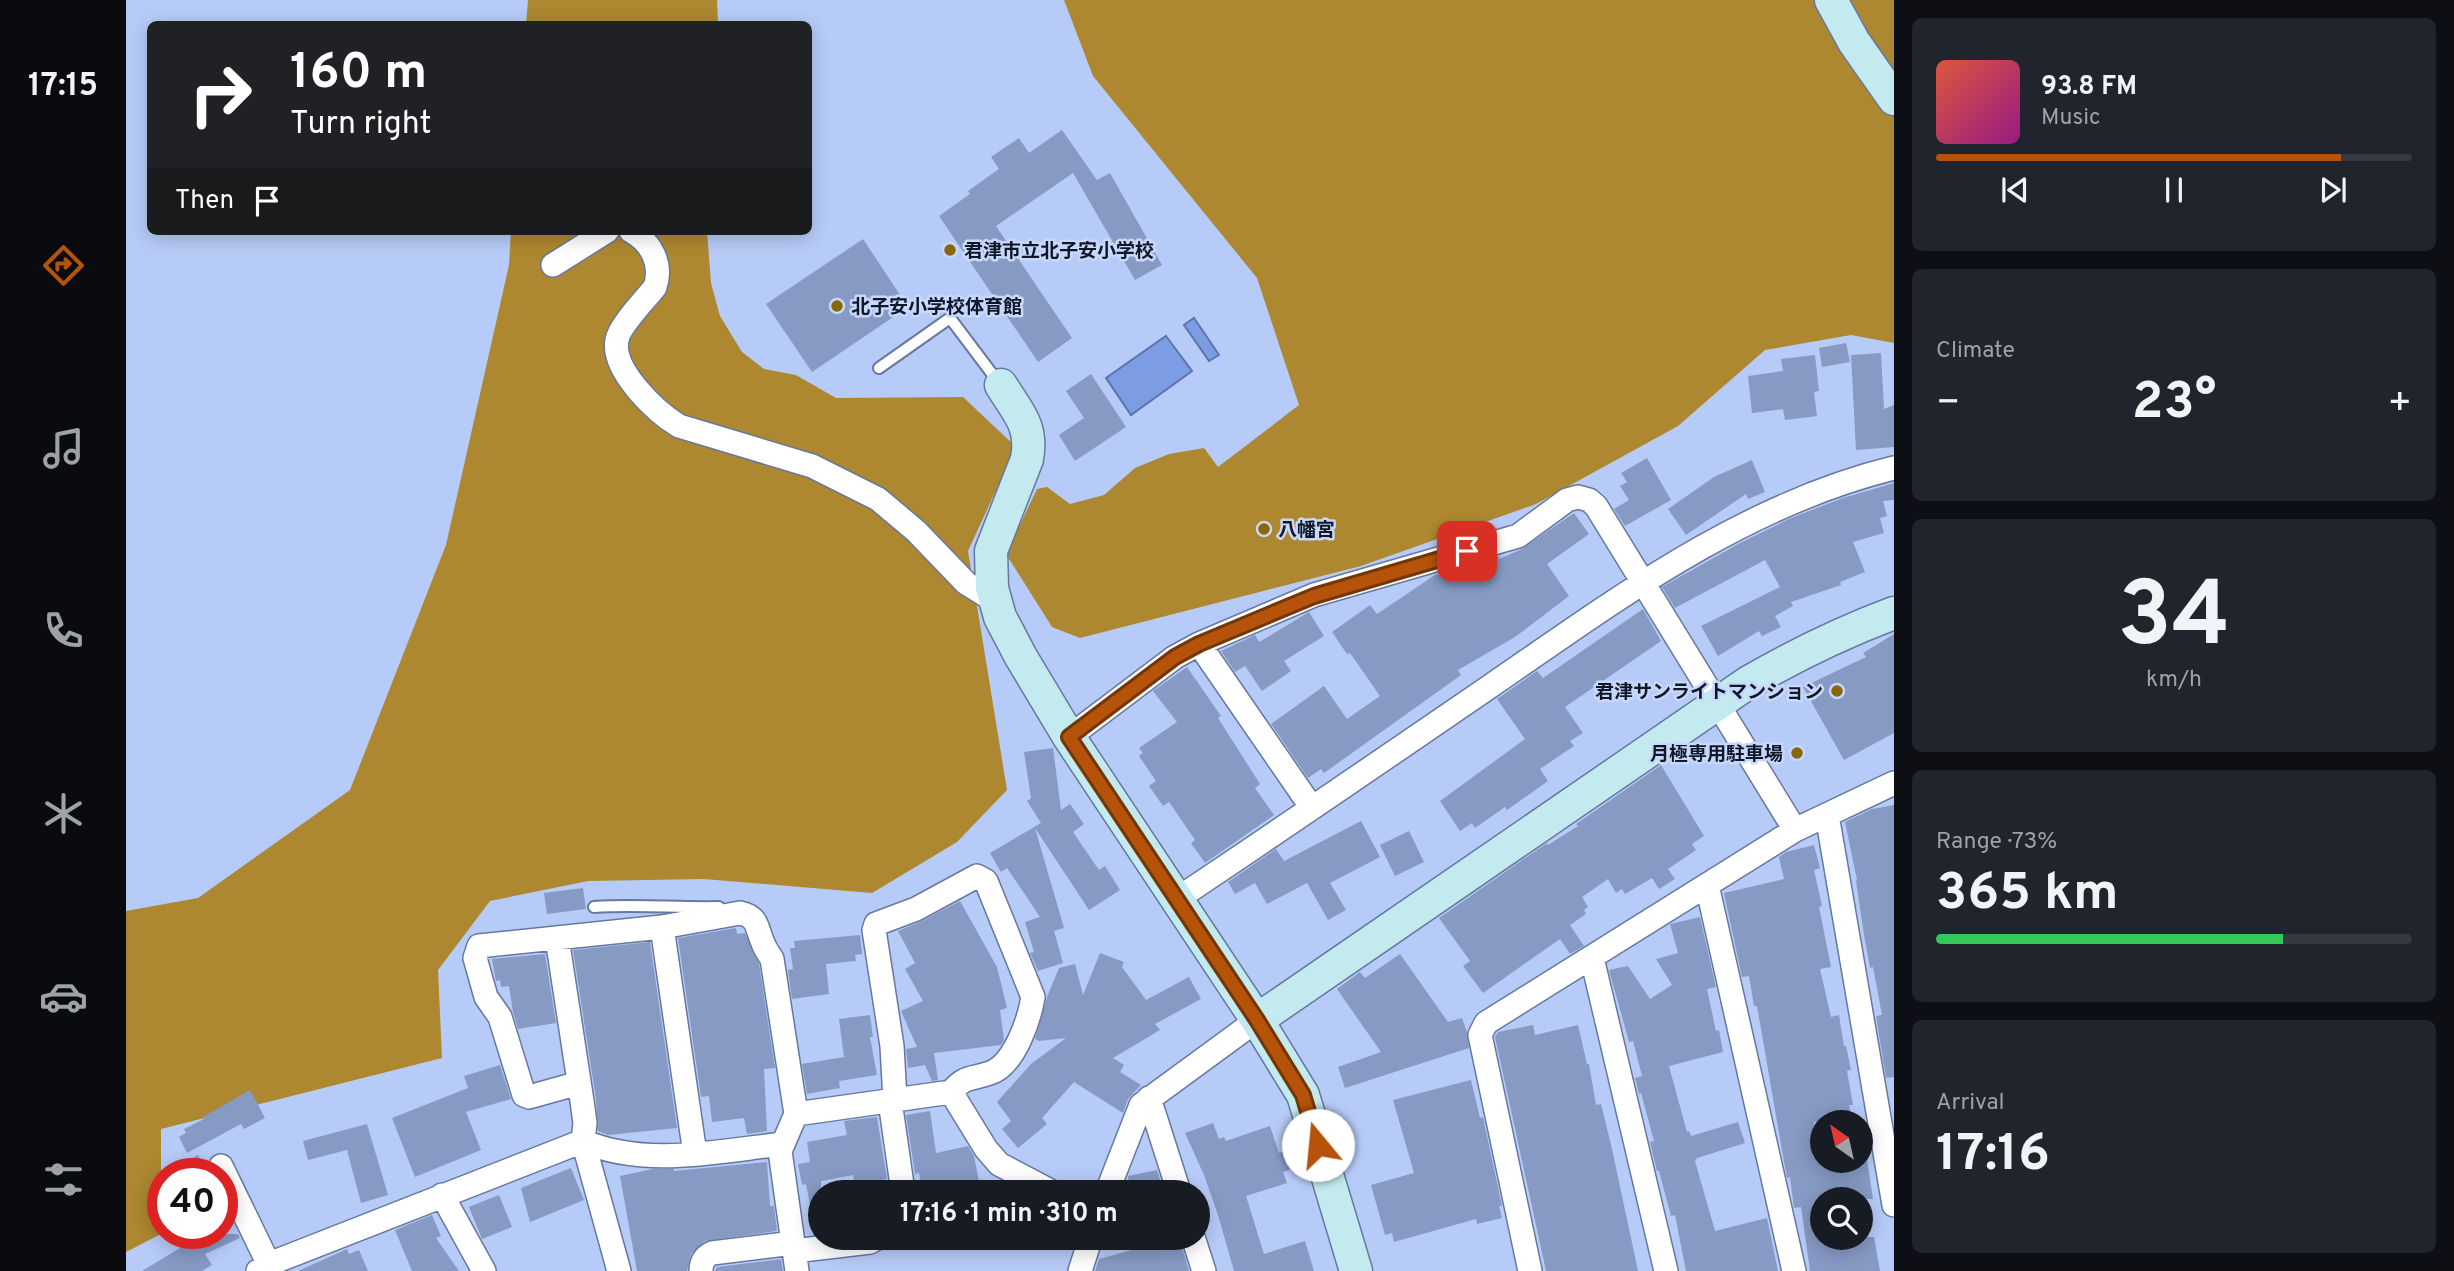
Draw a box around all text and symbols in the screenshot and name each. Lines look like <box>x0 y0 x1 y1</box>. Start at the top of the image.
text: 160 m <box>290 44 427 106</box>
icon: right <box>175 49 266 140</box>
text: 17:15 <box>28 67 98 107</box>
text: 93.8 FM <box>2041 71 2137 104</box>
text: Music <box>2041 104 2101 133</box>
text: Turn right <box>290 105 432 145</box>
icon: previous <box>1996 171 2034 209</box>
icon: pause <box>2155 171 2193 209</box>
icon: next <box>2314 171 2352 209</box>
icon: arrive <box>248 182 286 220</box>
text: Then <box>175 185 234 218</box>
place label: 君津市立北子安小学校 <box>964 240 1154 264</box>
icon: directions <box>39 241 88 290</box>
marker: 君津市立北子安小学校 <box>942 242 958 258</box>
place label: 北子安小学校体育館 <box>851 296 1022 320</box>
marker: 北子安小学校体育館 <box>829 298 845 314</box>
text: Climate <box>1936 337 2015 366</box>
text: 23° <box>2132 371 2216 437</box>
text: − <box>1936 380 1961 429</box>
text: + <box>2387 380 2412 429</box>
icon: music <box>39 424 88 473</box>
place label: 八幡宮 <box>1278 519 1335 543</box>
marker: 八幡宮 <box>1256 521 1272 537</box>
pin <box>1437 521 1497 581</box>
icon: arrive <box>1448 532 1486 570</box>
text: 34 <box>2117 563 2231 678</box>
icon: phone <box>39 606 88 655</box>
text: km/h <box>2146 666 2202 695</box>
place label: 君津サンライトマンション <box>1595 681 1823 705</box>
marker: 君津サンライトマンション <box>1829 683 1845 699</box>
place label: 月極専用駐車場 <box>1650 743 1783 767</box>
marker: 月極専用駐車場 <box>1789 745 1805 761</box>
icon: climate <box>39 789 88 838</box>
text: Range · 73% <box>1936 828 2057 857</box>
text: 365 km <box>1936 862 2119 928</box>
icon: car <box>39 972 88 1021</box>
text: Arrival <box>1936 1089 2005 1118</box>
position arrow <box>1281 1108 1355 1182</box>
north arrow <box>1810 1110 1872 1172</box>
map controls <box>1810 1110 1873 1250</box>
text: 17:16 <box>1936 1123 2050 1189</box>
icon: filters <box>39 1155 88 1204</box>
speed limit sign: 40 <box>147 1158 238 1249</box>
button: search <box>1810 1187 1873 1250</box>
text: 17:16 · 1 min · 310 m <box>900 1198 1118 1231</box>

